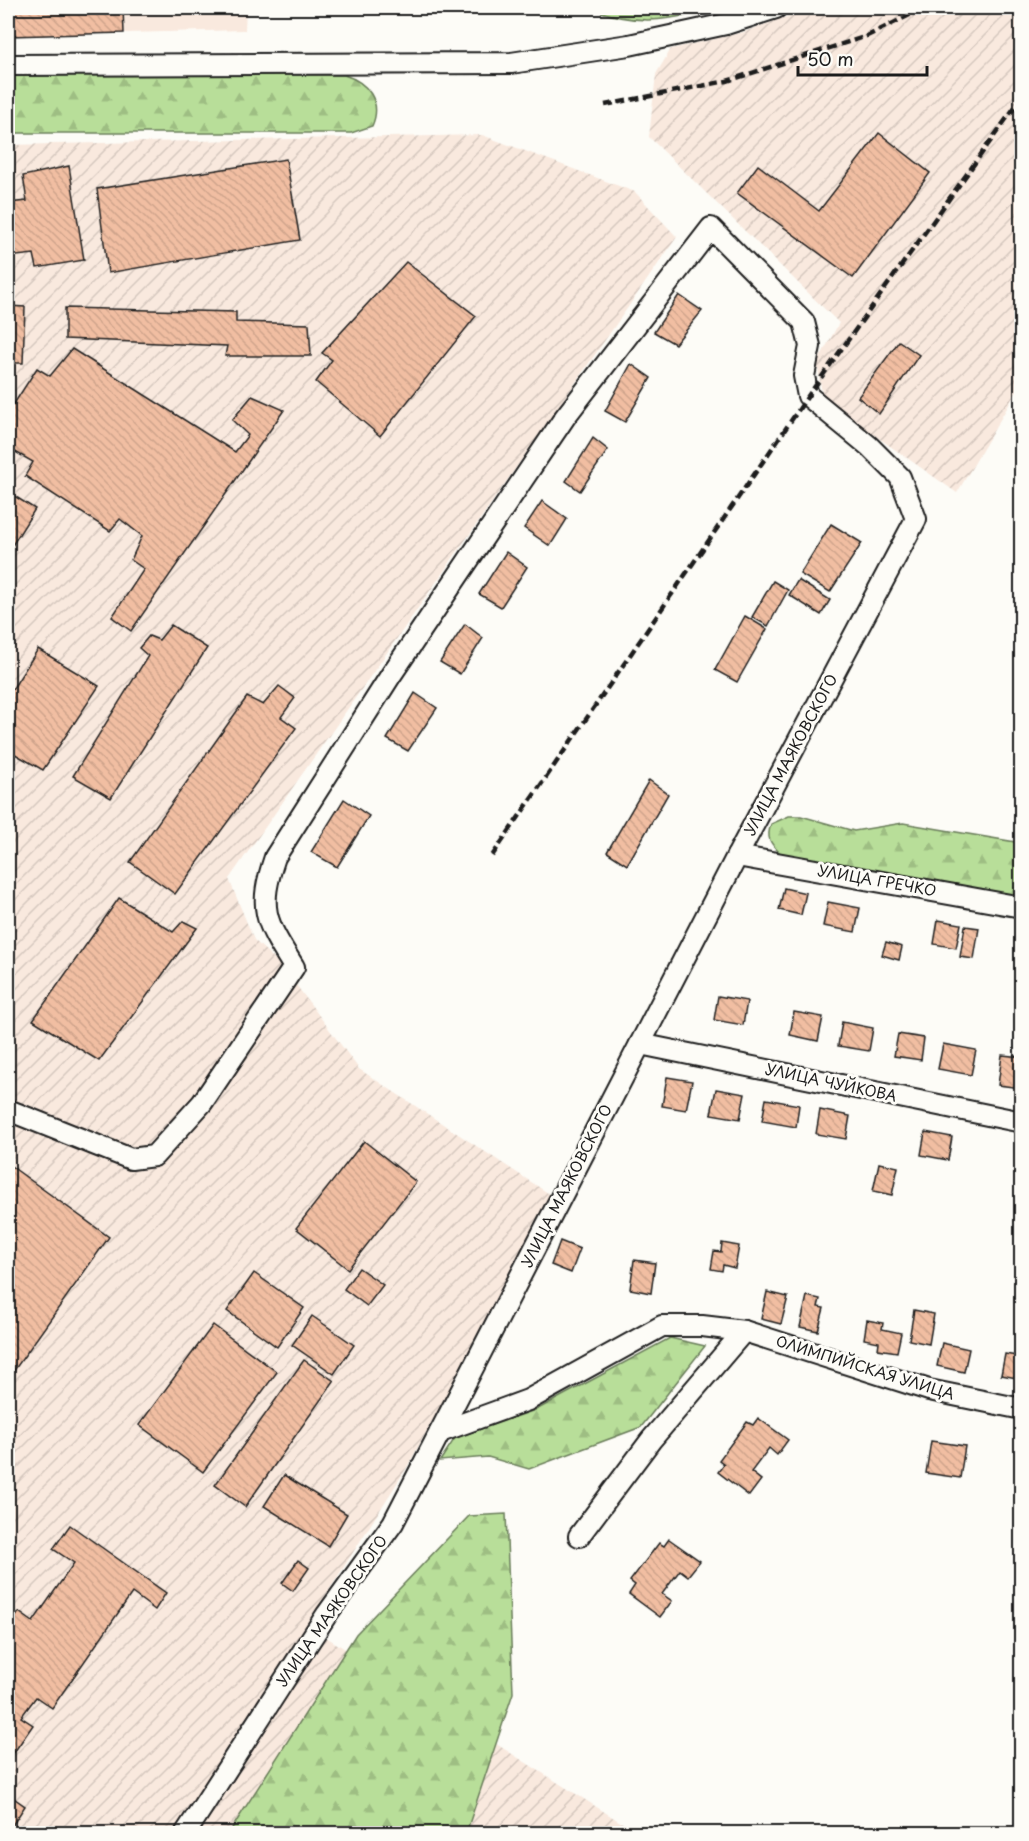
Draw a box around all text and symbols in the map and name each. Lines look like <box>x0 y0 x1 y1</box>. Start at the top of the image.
scale bar <box>798 39 927 77</box>
text: 50 m <box>807 45 854 72</box>
street label: УЛИЦА МАЯКОВСКОГО <box>737 669 842 839</box>
street label: УЛИЦА ГРЕЧКО <box>816 858 938 901</box>
street label: УЛИЦА ЧУЙКОВА <box>763 1056 899 1107</box>
street label: УЛИЦА МАЯКОВСКОГО <box>515 1100 617 1271</box>
street label: ОЛИМПИЙСКАЯ УЛИЦА <box>773 1328 958 1405</box>
street label: УЛИЦА МАЯКОВСКОГО <box>270 1530 392 1691</box>

